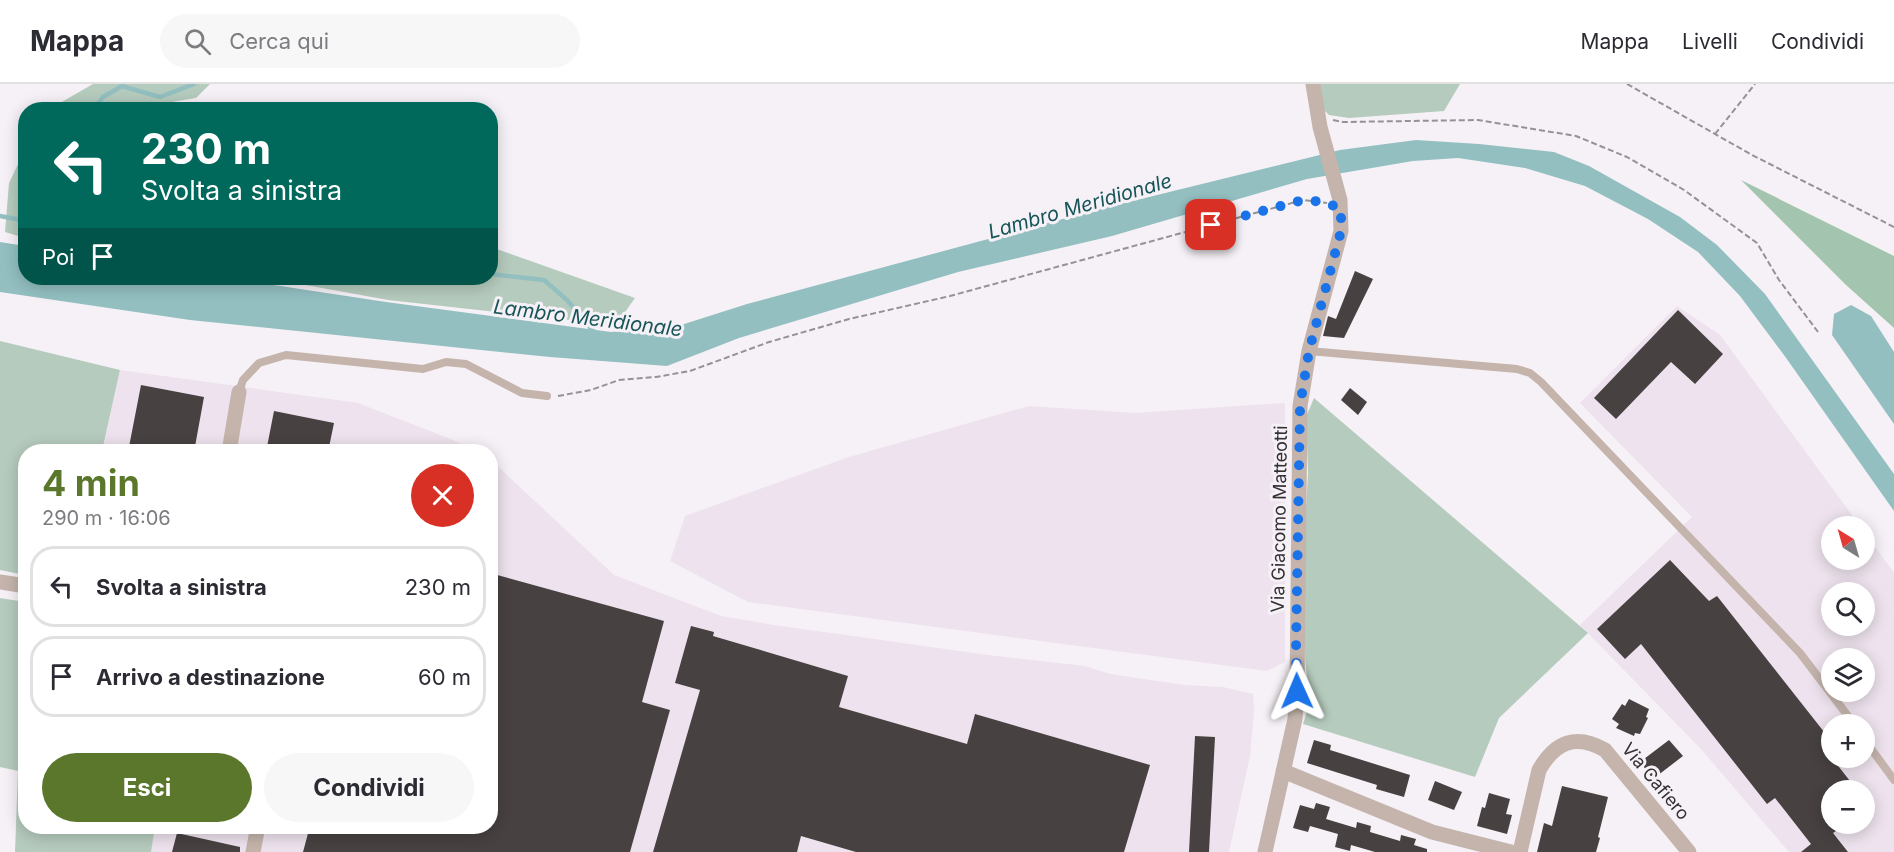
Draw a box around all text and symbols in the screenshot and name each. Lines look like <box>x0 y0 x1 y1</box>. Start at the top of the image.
search box <box>160 14 580 68</box>
text: Mappa <box>30 24 124 58</box>
icon: search <box>181 25 214 58</box>
text: Cerca qui <box>229 28 329 54</box>
text: Mappa <box>1581 29 1649 54</box>
text: Livelli <box>1682 29 1738 54</box>
text: Condividi <box>1771 29 1864 54</box>
text: 230 m <box>141 123 271 174</box>
icon: left <box>42 126 120 204</box>
water label: Lambro Meridionale <box>985 168 1175 244</box>
text: Svolta a sinistra <box>141 174 342 207</box>
pin <box>1185 199 1236 250</box>
icon: arrive <box>1194 208 1227 241</box>
icon: arrive <box>86 240 119 273</box>
text: Poi <box>42 244 74 270</box>
water label: Lambro Meridionale <box>492 295 684 341</box>
street label: Via Giacomo Matteotti <box>1267 425 1291 613</box>
text: 4 min <box>42 461 140 505</box>
button: close <box>411 464 474 527</box>
text: 290 m · 16:06 <box>42 506 171 530</box>
north arrow <box>1821 516 1875 570</box>
map controls <box>1821 516 1875 834</box>
icon: left <box>45 570 78 603</box>
text: Svolta a sinistra <box>96 574 267 600</box>
text: 230 m <box>405 574 471 600</box>
button: search <box>1821 582 1875 636</box>
button: layers <box>1821 648 1875 702</box>
position arrow <box>1265 659 1329 723</box>
icon: arrive <box>45 660 78 693</box>
text: Arrivo a destinazione <box>96 664 325 690</box>
text: 60 m <box>418 664 471 690</box>
button: + <box>1821 714 1875 768</box>
street label: Via Cafiero <box>1618 738 1694 824</box>
button: Esci <box>42 753 252 822</box>
button: Condividi <box>264 753 474 822</box>
button: − <box>1821 780 1875 834</box>

